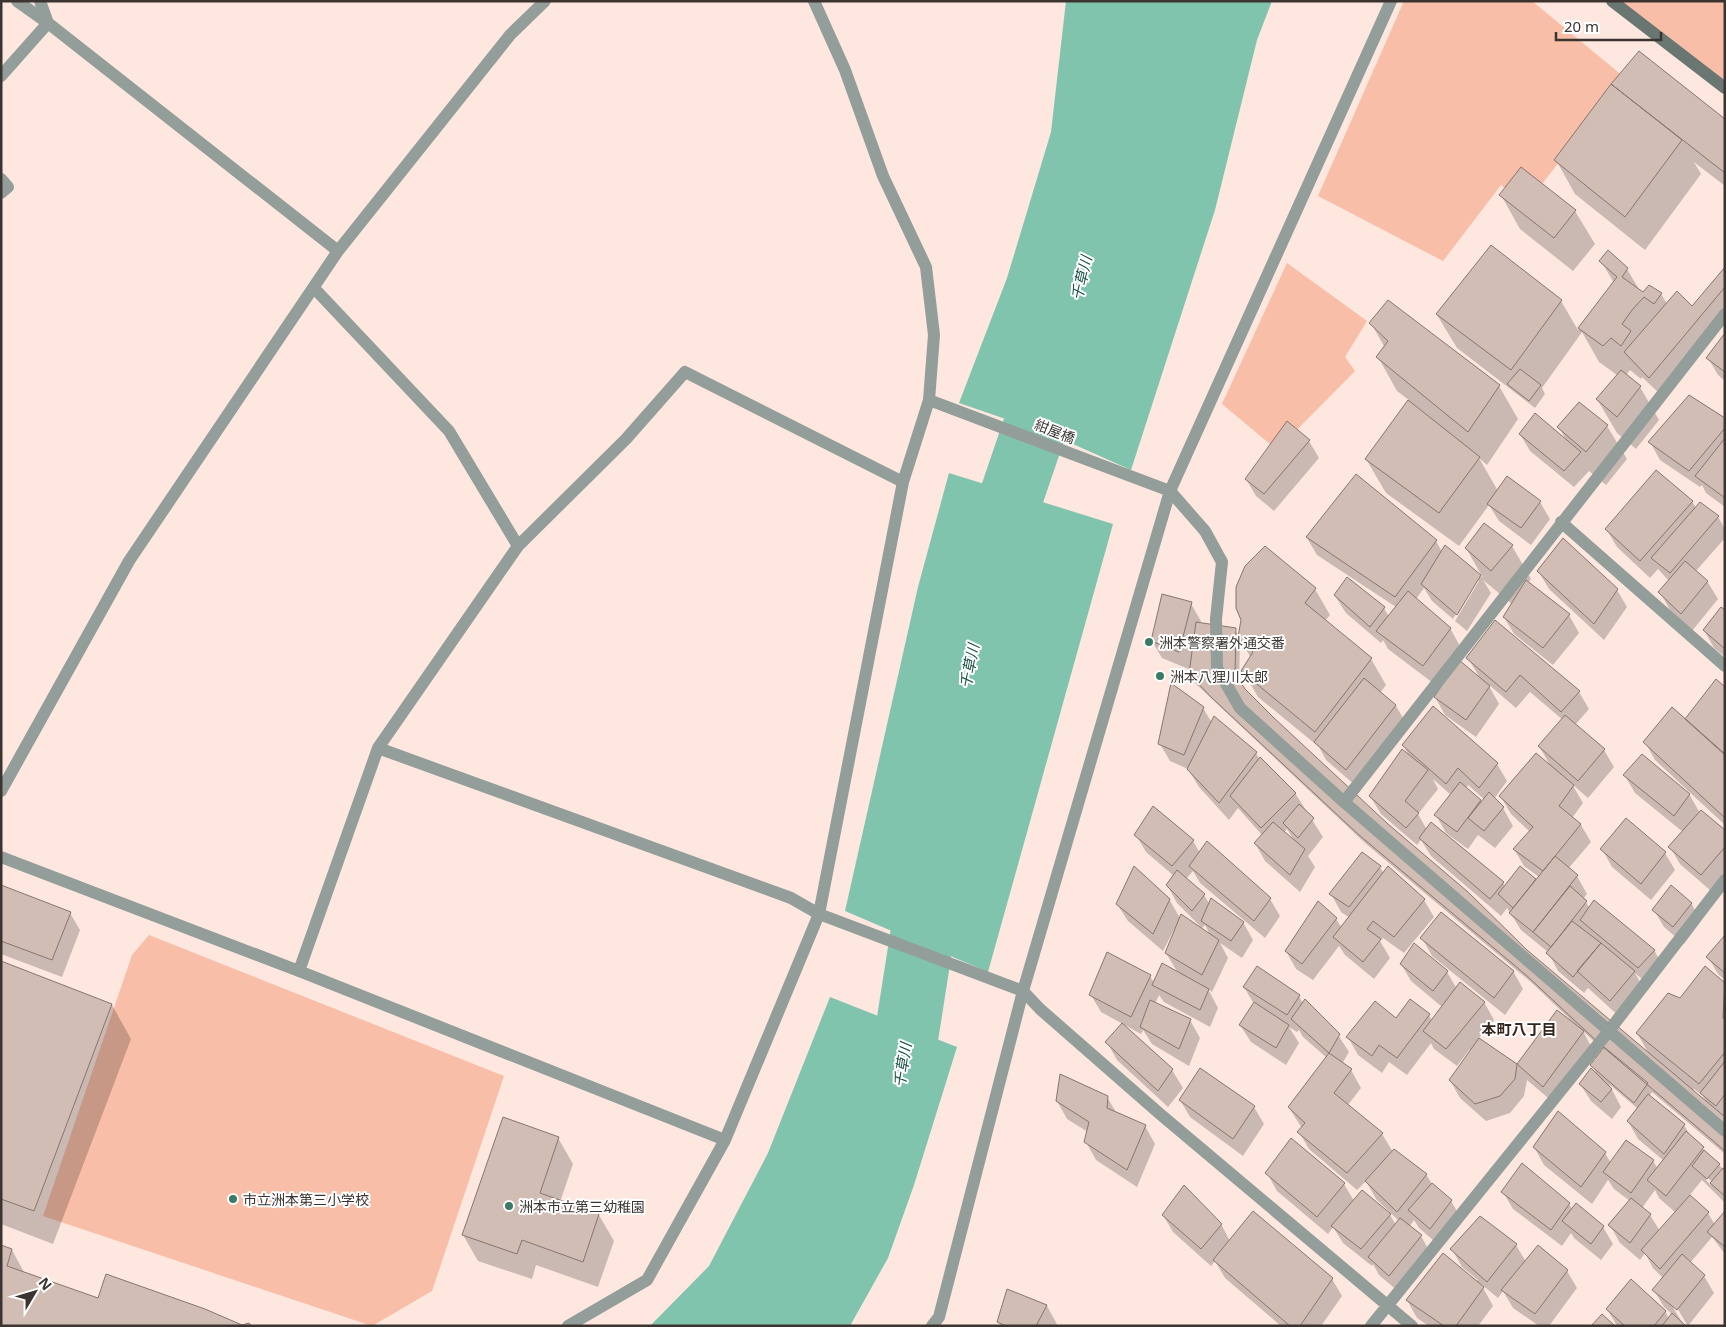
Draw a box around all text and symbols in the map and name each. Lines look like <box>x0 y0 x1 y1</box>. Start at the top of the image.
scale bar <box>1556 10 1661 42</box>
text: 20 m <box>1564 16 1599 36</box>
water label: 千草川 <box>1066 252 1096 302</box>
street label: 紺屋橋 <box>1032 415 1078 447</box>
place label: 洲本警察署外通交番 <box>1159 633 1285 652</box>
marker: 洲本警察署外通交番 <box>1143 636 1155 648</box>
water label: 千草川 <box>955 640 983 690</box>
place label: 洲本八狸川太郎 <box>1170 667 1268 686</box>
marker: 洲本八狸川太郎 <box>1154 670 1166 682</box>
district label: 本町八丁目 <box>1481 1019 1557 1039</box>
water label: 千草川 <box>889 1039 916 1089</box>
place label: 市立洲本第三小学校 <box>243 1190 369 1209</box>
marker: 市立洲本第三小学校 <box>227 1193 239 1205</box>
place label: 洲本市立第三幼稚園 <box>519 1197 645 1216</box>
marker: 洲本市立第三幼稚園 <box>503 1200 515 1212</box>
north arrow <box>10 1267 60 1317</box>
text: N <box>35 1273 57 1294</box>

